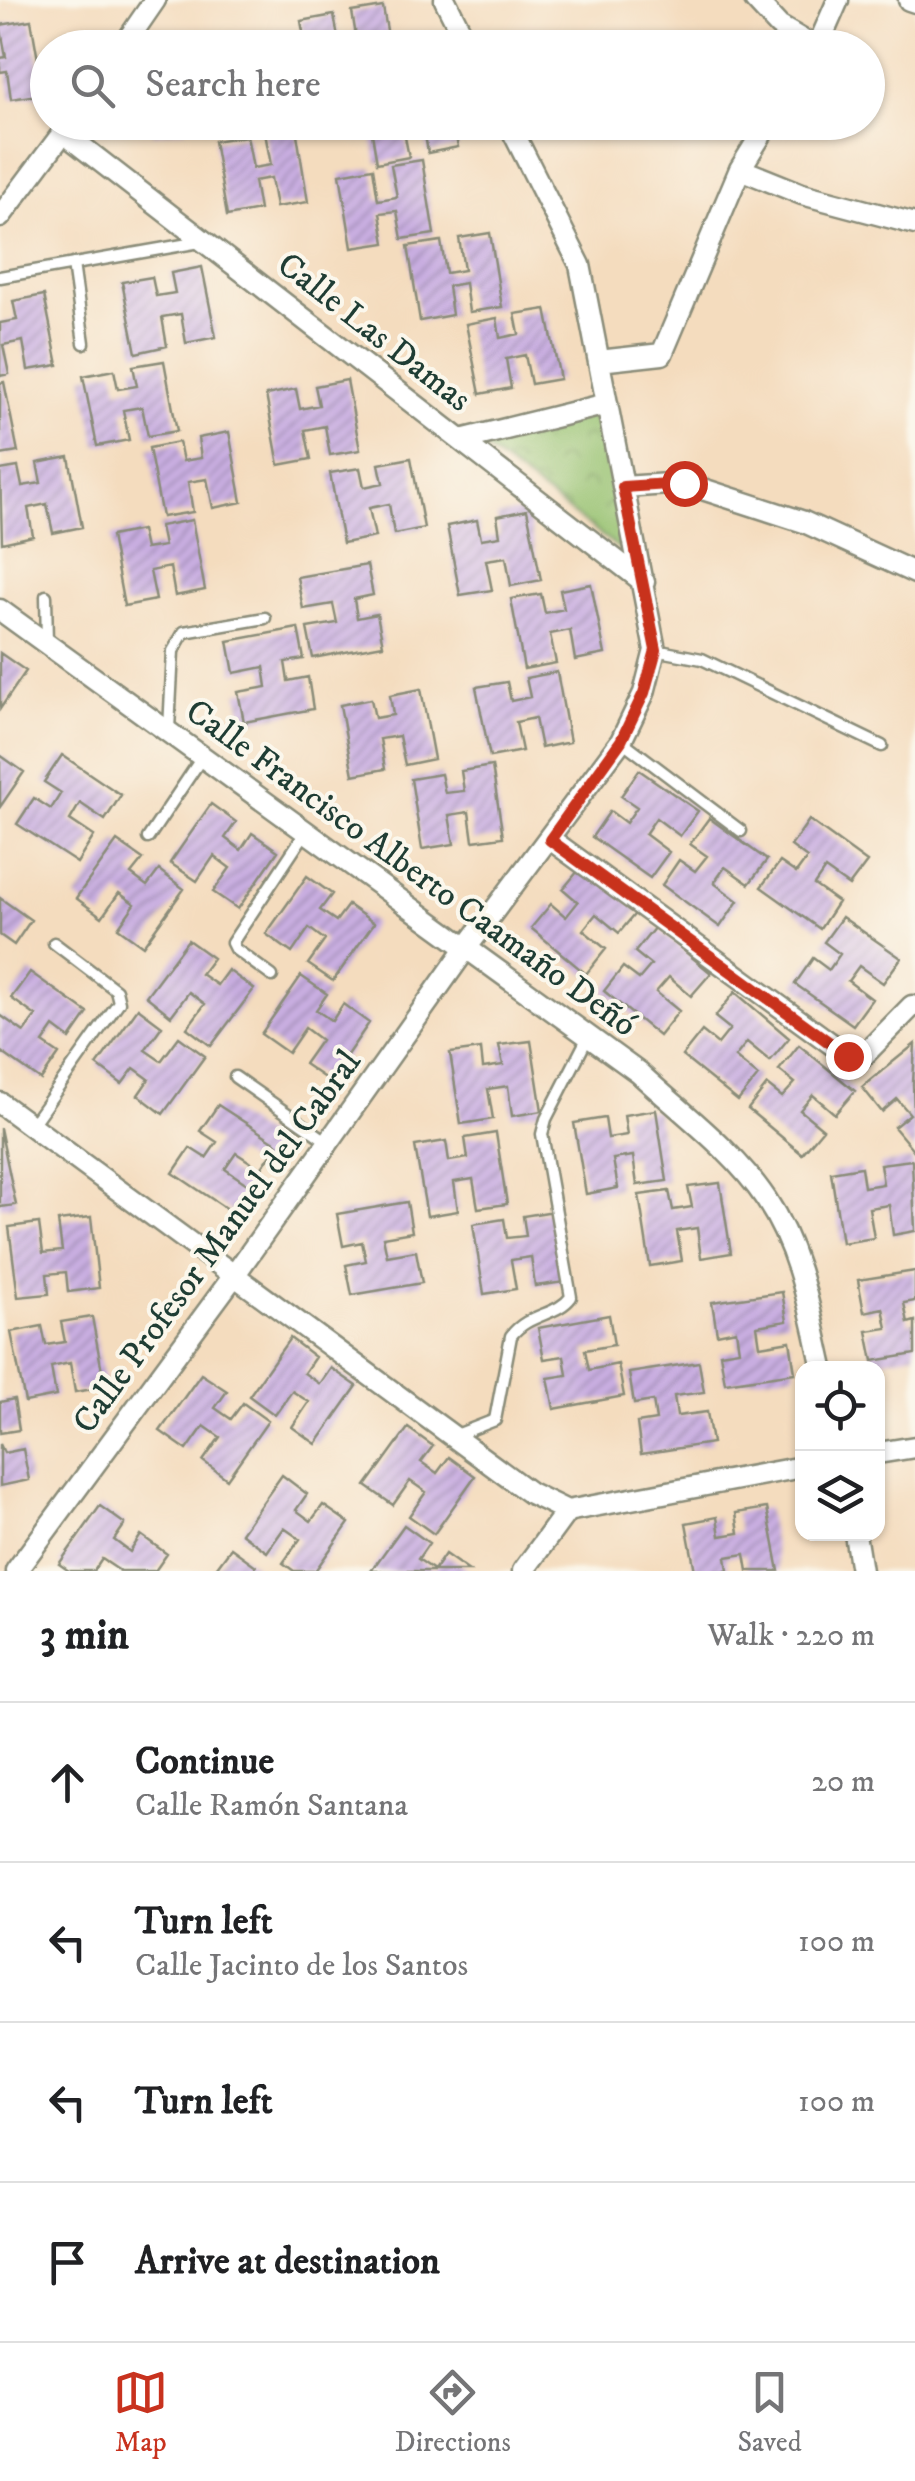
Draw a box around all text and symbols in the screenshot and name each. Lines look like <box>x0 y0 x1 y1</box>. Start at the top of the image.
search box <box>30 30 885 140</box>
icon: search <box>65 58 120 113</box>
text: Search here <box>145 61 321 109</box>
street label: Calle Las Damas <box>268 243 480 422</box>
route start <box>662 461 708 507</box>
street label: Calle Francisco Alberto Caamaño Deñó <box>177 690 645 1047</box>
route end <box>826 1034 872 1080</box>
street label: Calle Profesor Manuel del Cabral <box>64 1042 372 1442</box>
map controls <box>795 1361 885 1541</box>
button: locate <box>795 1361 885 1451</box>
button: layers <box>795 1451 885 1541</box>
text: 3 min <box>40 1610 129 1662</box>
text: Walk · 220 m <box>708 1616 875 1656</box>
text: Continue <box>135 1738 274 1786</box>
icon: ahead <box>40 1755 95 1810</box>
text: 20 m <box>811 1762 875 1802</box>
text: Calle Ramón Santana <box>135 1786 408 1826</box>
text: Turn left <box>135 1898 273 1946</box>
icon: left <box>40 1915 95 1970</box>
text: 100 m <box>798 1922 875 1962</box>
text: Calle Jacinto de los Santos <box>135 1946 468 1986</box>
icon: left <box>40 2075 95 2130</box>
text: Turn left <box>135 2078 273 2126</box>
text: 100 m <box>798 2082 875 2122</box>
icon: arrive <box>40 2235 95 2290</box>
text: Arrive at destination <box>135 2238 440 2286</box>
tab: Map <box>113 2365 168 2460</box>
tab: Directions <box>395 2365 511 2460</box>
tab: Saved <box>737 2365 802 2460</box>

